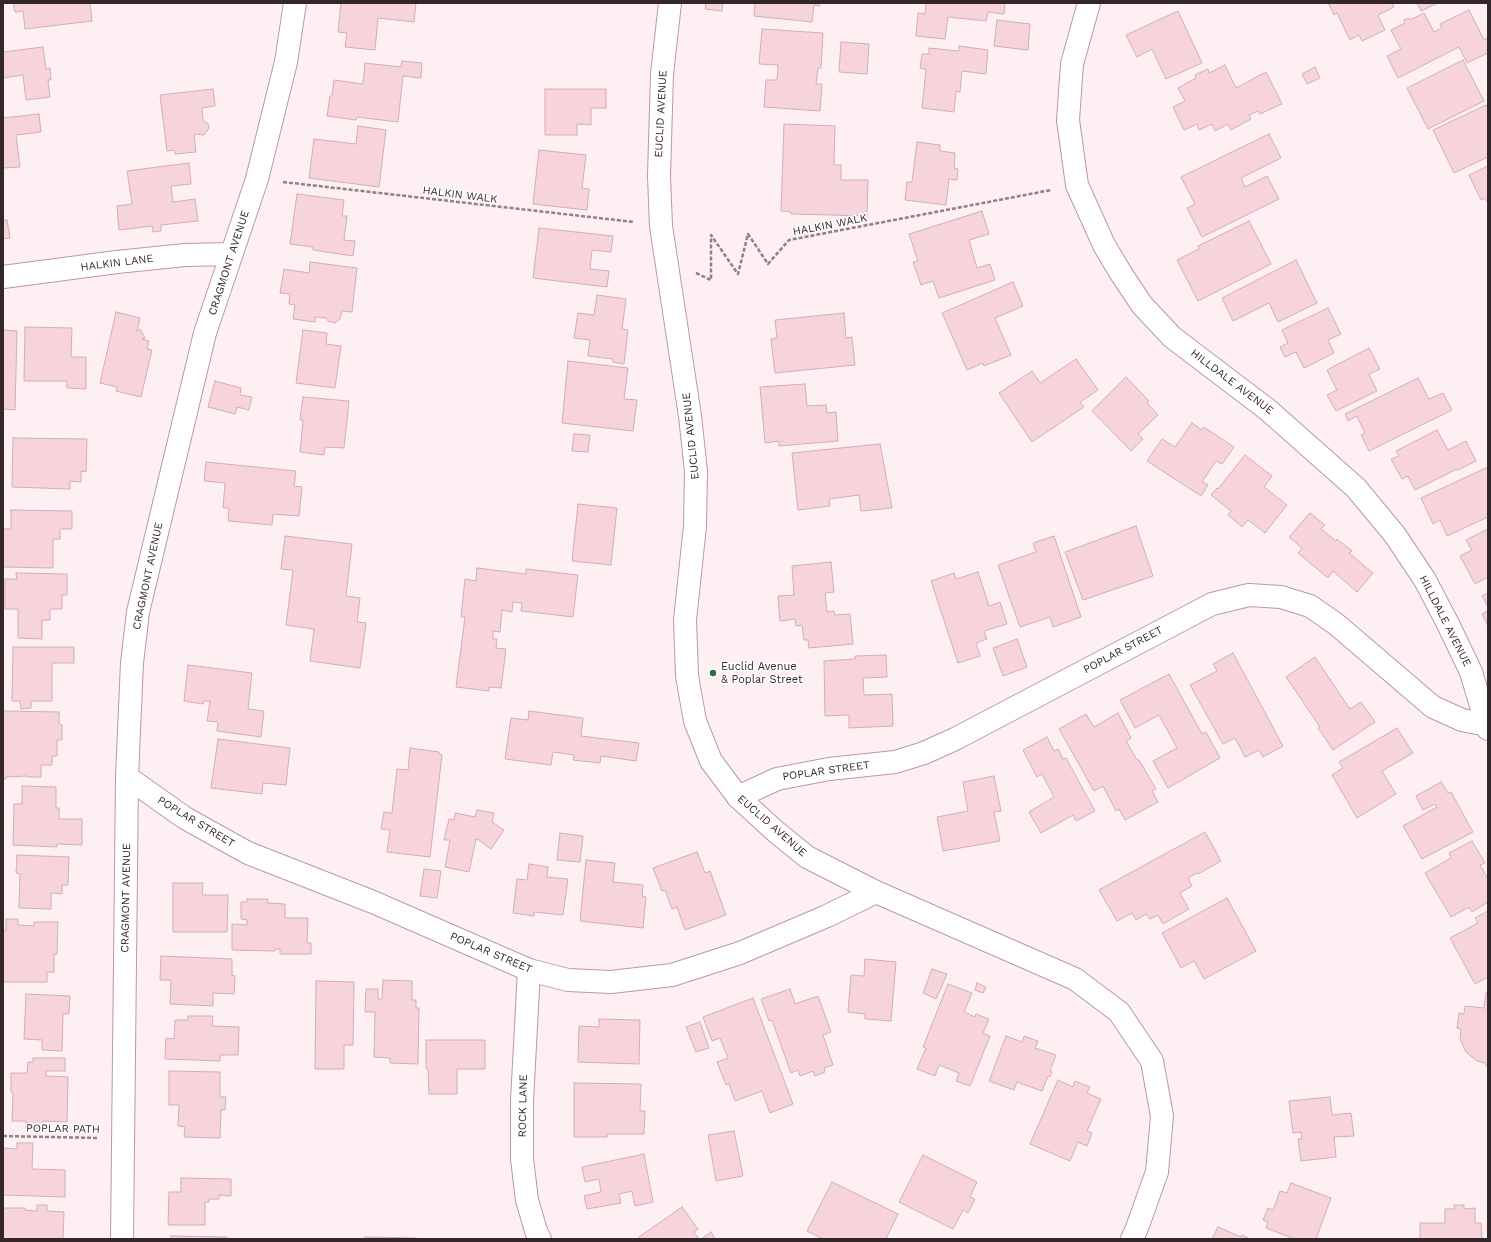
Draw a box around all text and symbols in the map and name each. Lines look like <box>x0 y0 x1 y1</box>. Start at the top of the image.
street label: EUCLID AVENUE <box>652 70 670 158</box>
street label: HALKIN WALK <box>422 184 498 206</box>
street label: CRAGMONT AVENUE <box>206 209 252 317</box>
street label: HALKIN WALK <box>792 211 868 239</box>
street label: HALKIN LANE <box>80 252 154 274</box>
street label: HILLDALE AVENUE <box>1188 347 1276 417</box>
street label: EUCLID AVENUE <box>680 392 702 480</box>
street label: CRAGMONT AVENUE <box>130 521 166 631</box>
street label: HILLDALE AVENUE <box>1416 573 1474 669</box>
street label: POPLAR STREET <box>1081 624 1165 676</box>
place label: Euclid Avenue & Poplar Street <box>721 660 803 686</box>
marker: Euclid Avenue & Poplar Street <box>708 668 718 678</box>
street label: POPLAR STREET <box>782 758 870 784</box>
street label: EUCLID AVENUE <box>735 792 809 860</box>
street label: POPLAR STREET <box>155 794 237 850</box>
street label: CRAGMONT AVENUE <box>118 843 134 953</box>
street label: POPLAR STREET <box>448 930 534 976</box>
street label: ROCK LANE <box>516 1074 530 1138</box>
street label: POPLAR PATH <box>26 1122 100 1136</box>

